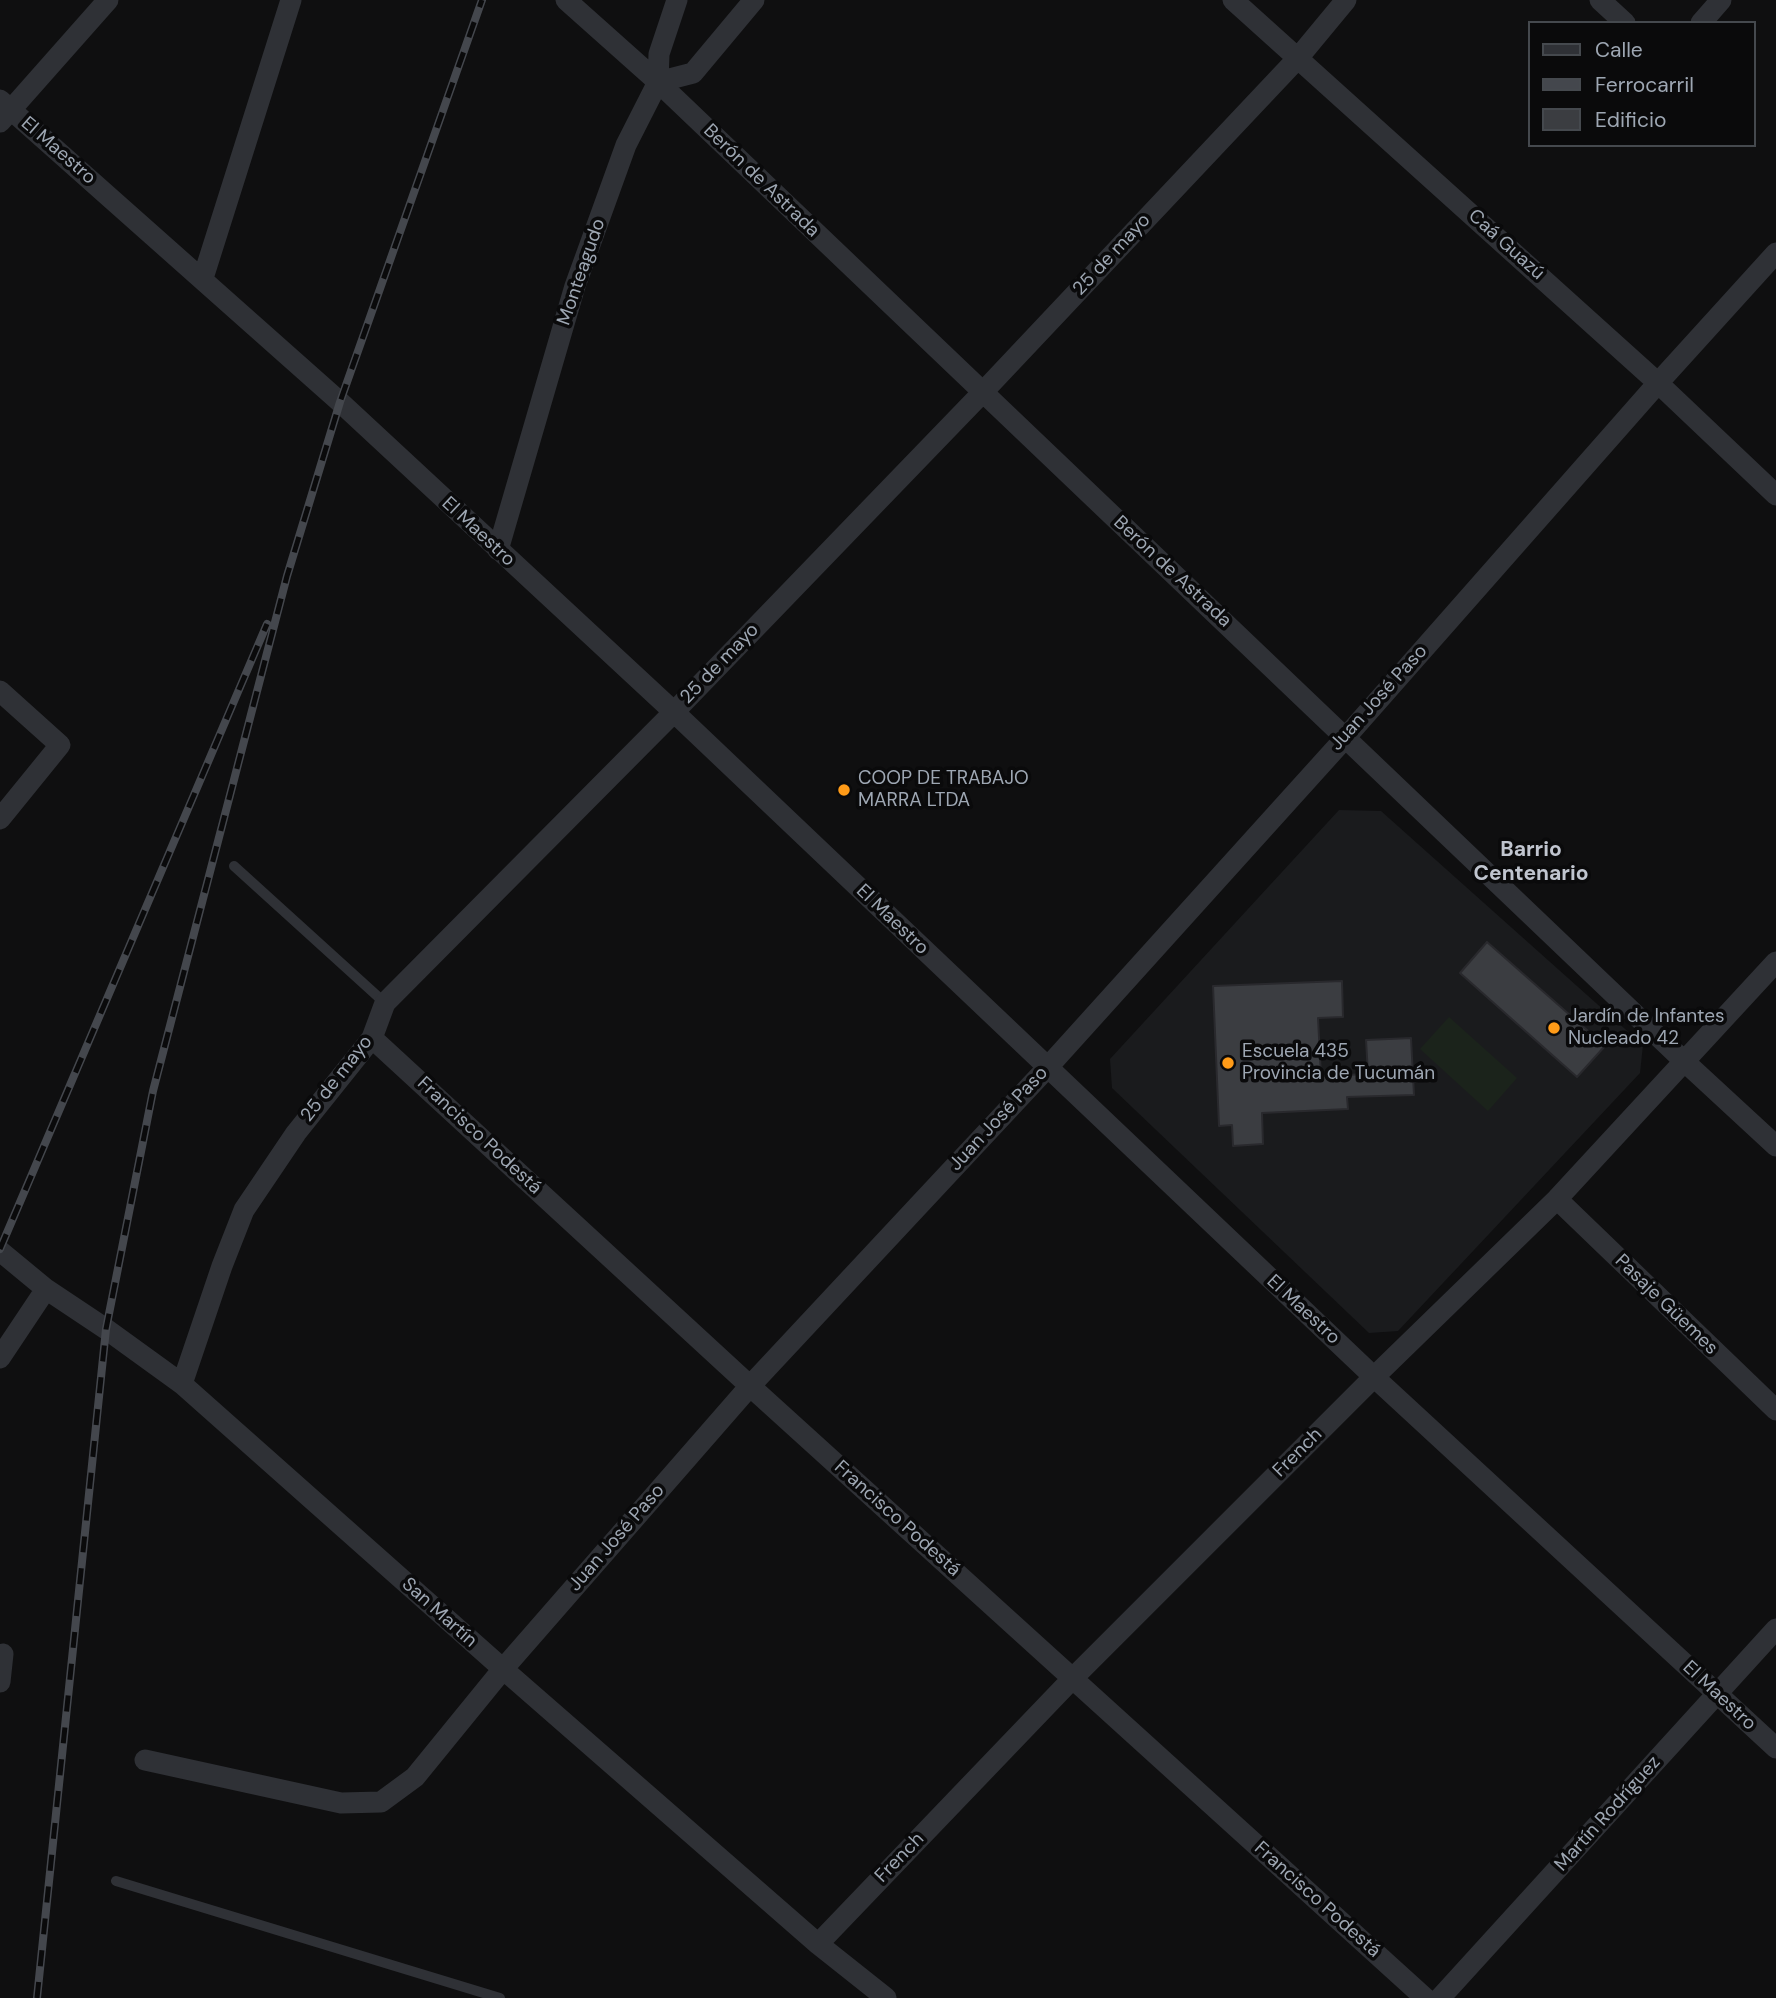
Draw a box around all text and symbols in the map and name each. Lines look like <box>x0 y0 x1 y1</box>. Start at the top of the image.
legend <box>1528 21 1755 147</box>
text: Calle <box>1595 36 1643 64</box>
text: Ferrocarril <box>1595 71 1694 99</box>
text: Edificio <box>1595 106 1666 134</box>
street label: El Maestro <box>16 112 100 190</box>
street label: Berón de Astrada <box>698 120 824 242</box>
street label: Caá Guazú <box>1463 205 1549 285</box>
street label: 25 de mayo <box>1068 209 1156 301</box>
street label: Monteagudo <box>553 216 611 328</box>
street label: El Maestro <box>437 492 519 572</box>
street label: Berón de Astrada <box>1108 512 1236 632</box>
street label: 25 de mayo <box>676 619 764 709</box>
street label: Juan José Paso <box>1325 640 1433 756</box>
place label: COOP DE TRABAJO MARRA LTDA <box>858 768 1029 812</box>
marker: COOP DE TRABAJO MARRA LTDA <box>836 782 852 798</box>
district label: Barrio Centenario <box>1474 837 1588 887</box>
street label: El Maestro <box>851 880 933 960</box>
place label: Jardín de Infantes Nucleado 42 <box>1568 1006 1725 1050</box>
marker: Jardín de Infantes Nucleado 42 <box>1546 1020 1562 1036</box>
street label: 25 de mayo <box>296 1031 378 1127</box>
place label: Escuela 435 Provincia de Tucumán <box>1242 1041 1435 1085</box>
marker: Escuela 435 Provincia de Tucumán <box>1220 1055 1236 1071</box>
street label: Juan José Paso <box>945 1062 1053 1176</box>
street label: Francisco Podestá <box>412 1072 546 1200</box>
street label: Pasaje Güemes <box>1610 1250 1722 1360</box>
street label: El Maestro <box>1262 1270 1344 1350</box>
street label: French <box>1269 1424 1327 1482</box>
street label: Francisco Podestá <box>829 1456 965 1582</box>
street label: Juan José Paso <box>564 1480 670 1596</box>
street label: San Martín <box>397 1573 481 1653</box>
street label: El Maestro <box>1678 1656 1760 1736</box>
street label: Martín Rodríguez <box>1550 1752 1666 1876</box>
street label: French <box>871 1828 929 1888</box>
street label: Francisco Podestá <box>1249 1837 1385 1963</box>

